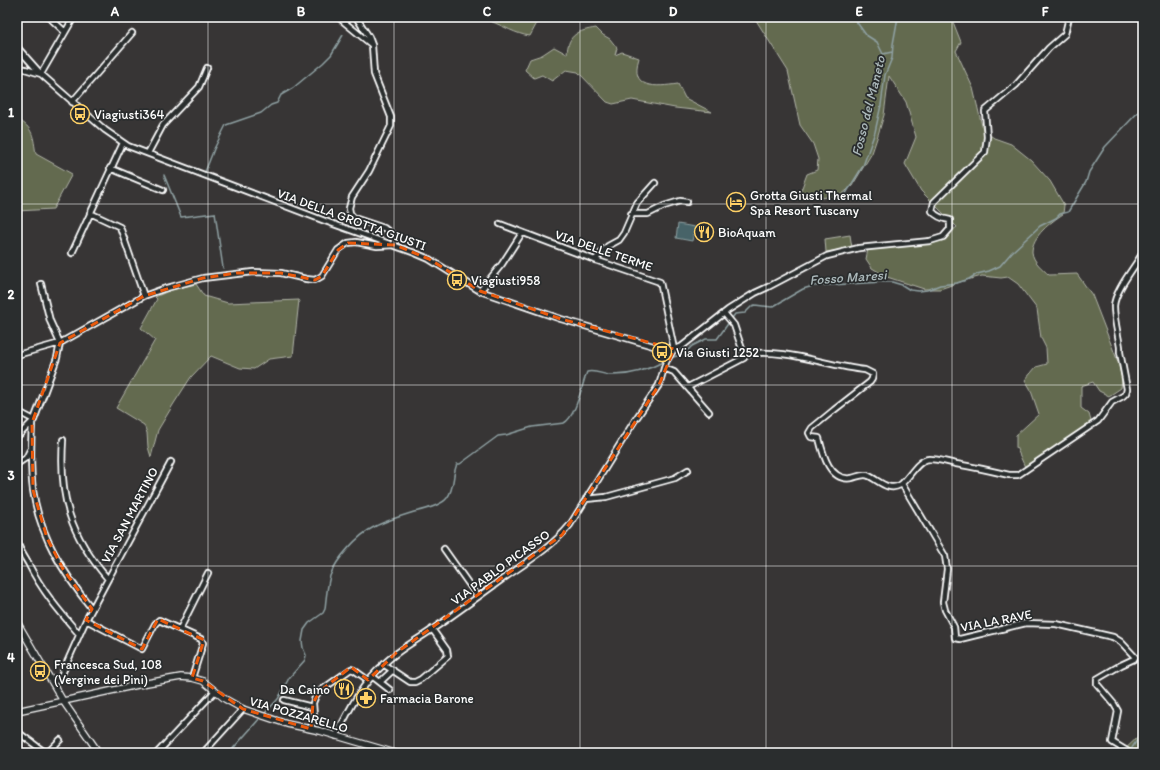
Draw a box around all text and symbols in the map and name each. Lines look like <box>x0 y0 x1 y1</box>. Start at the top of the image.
text: A <box>110 4 120 19</box>
text: B <box>297 4 306 19</box>
text: C <box>483 4 492 19</box>
text: D <box>669 4 678 19</box>
text: E <box>855 4 863 19</box>
text: F <box>1042 4 1049 19</box>
water label: Fosso del Maneto <box>848 53 889 158</box>
bus stop icon: Viagiusti364 <box>69 103 91 125</box>
text: 1 <box>8 105 14 120</box>
place label: Viagiusti364 <box>94 107 165 122</box>
street label: VIA DELLA GROTTA GIUSTI <box>275 185 429 254</box>
place label: Grotta Giusti Thermal Spa Resort Tuscany <box>750 188 873 218</box>
hotel icon: Grotta Giusti Thermal Spa Resort Tuscany <box>725 191 747 213</box>
restaurant icon: BioAquam <box>693 221 715 243</box>
place label: BioAquam <box>718 225 776 240</box>
street label: VIA DELLE TERME <box>553 227 655 274</box>
water label: Fosso Maresi <box>809 266 889 289</box>
bus stop icon: Viagiusti958 <box>446 269 468 291</box>
place label: Viagiusti958 <box>471 273 540 288</box>
text: 2 <box>8 287 15 302</box>
bus stop icon: Via Giusti 1252 <box>651 341 673 363</box>
place label: Via Giusti 1252 <box>676 345 759 360</box>
street label: VIA SAN MARTINO <box>98 465 161 566</box>
text: 3 <box>7 468 15 483</box>
street label: VIA PABLO PICASSO <box>448 527 553 608</box>
street label: VIA LA RAVE <box>959 606 1033 635</box>
text: 4 <box>7 650 15 665</box>
place label: Francesca Sud, 108 (Vergine dei Pini) <box>54 657 162 687</box>
bus stop icon: Francesca Sud, 108 (Vergine dei Pini) <box>29 660 51 682</box>
restaurant icon: Da Caino <box>333 678 355 700</box>
place label: Da Caino <box>280 682 330 697</box>
pharmacy icon: Farmacia Barone <box>355 687 377 709</box>
place label: Farmacia Barone <box>380 691 474 706</box>
street label: VIA POZZARELLO <box>248 693 350 736</box>

